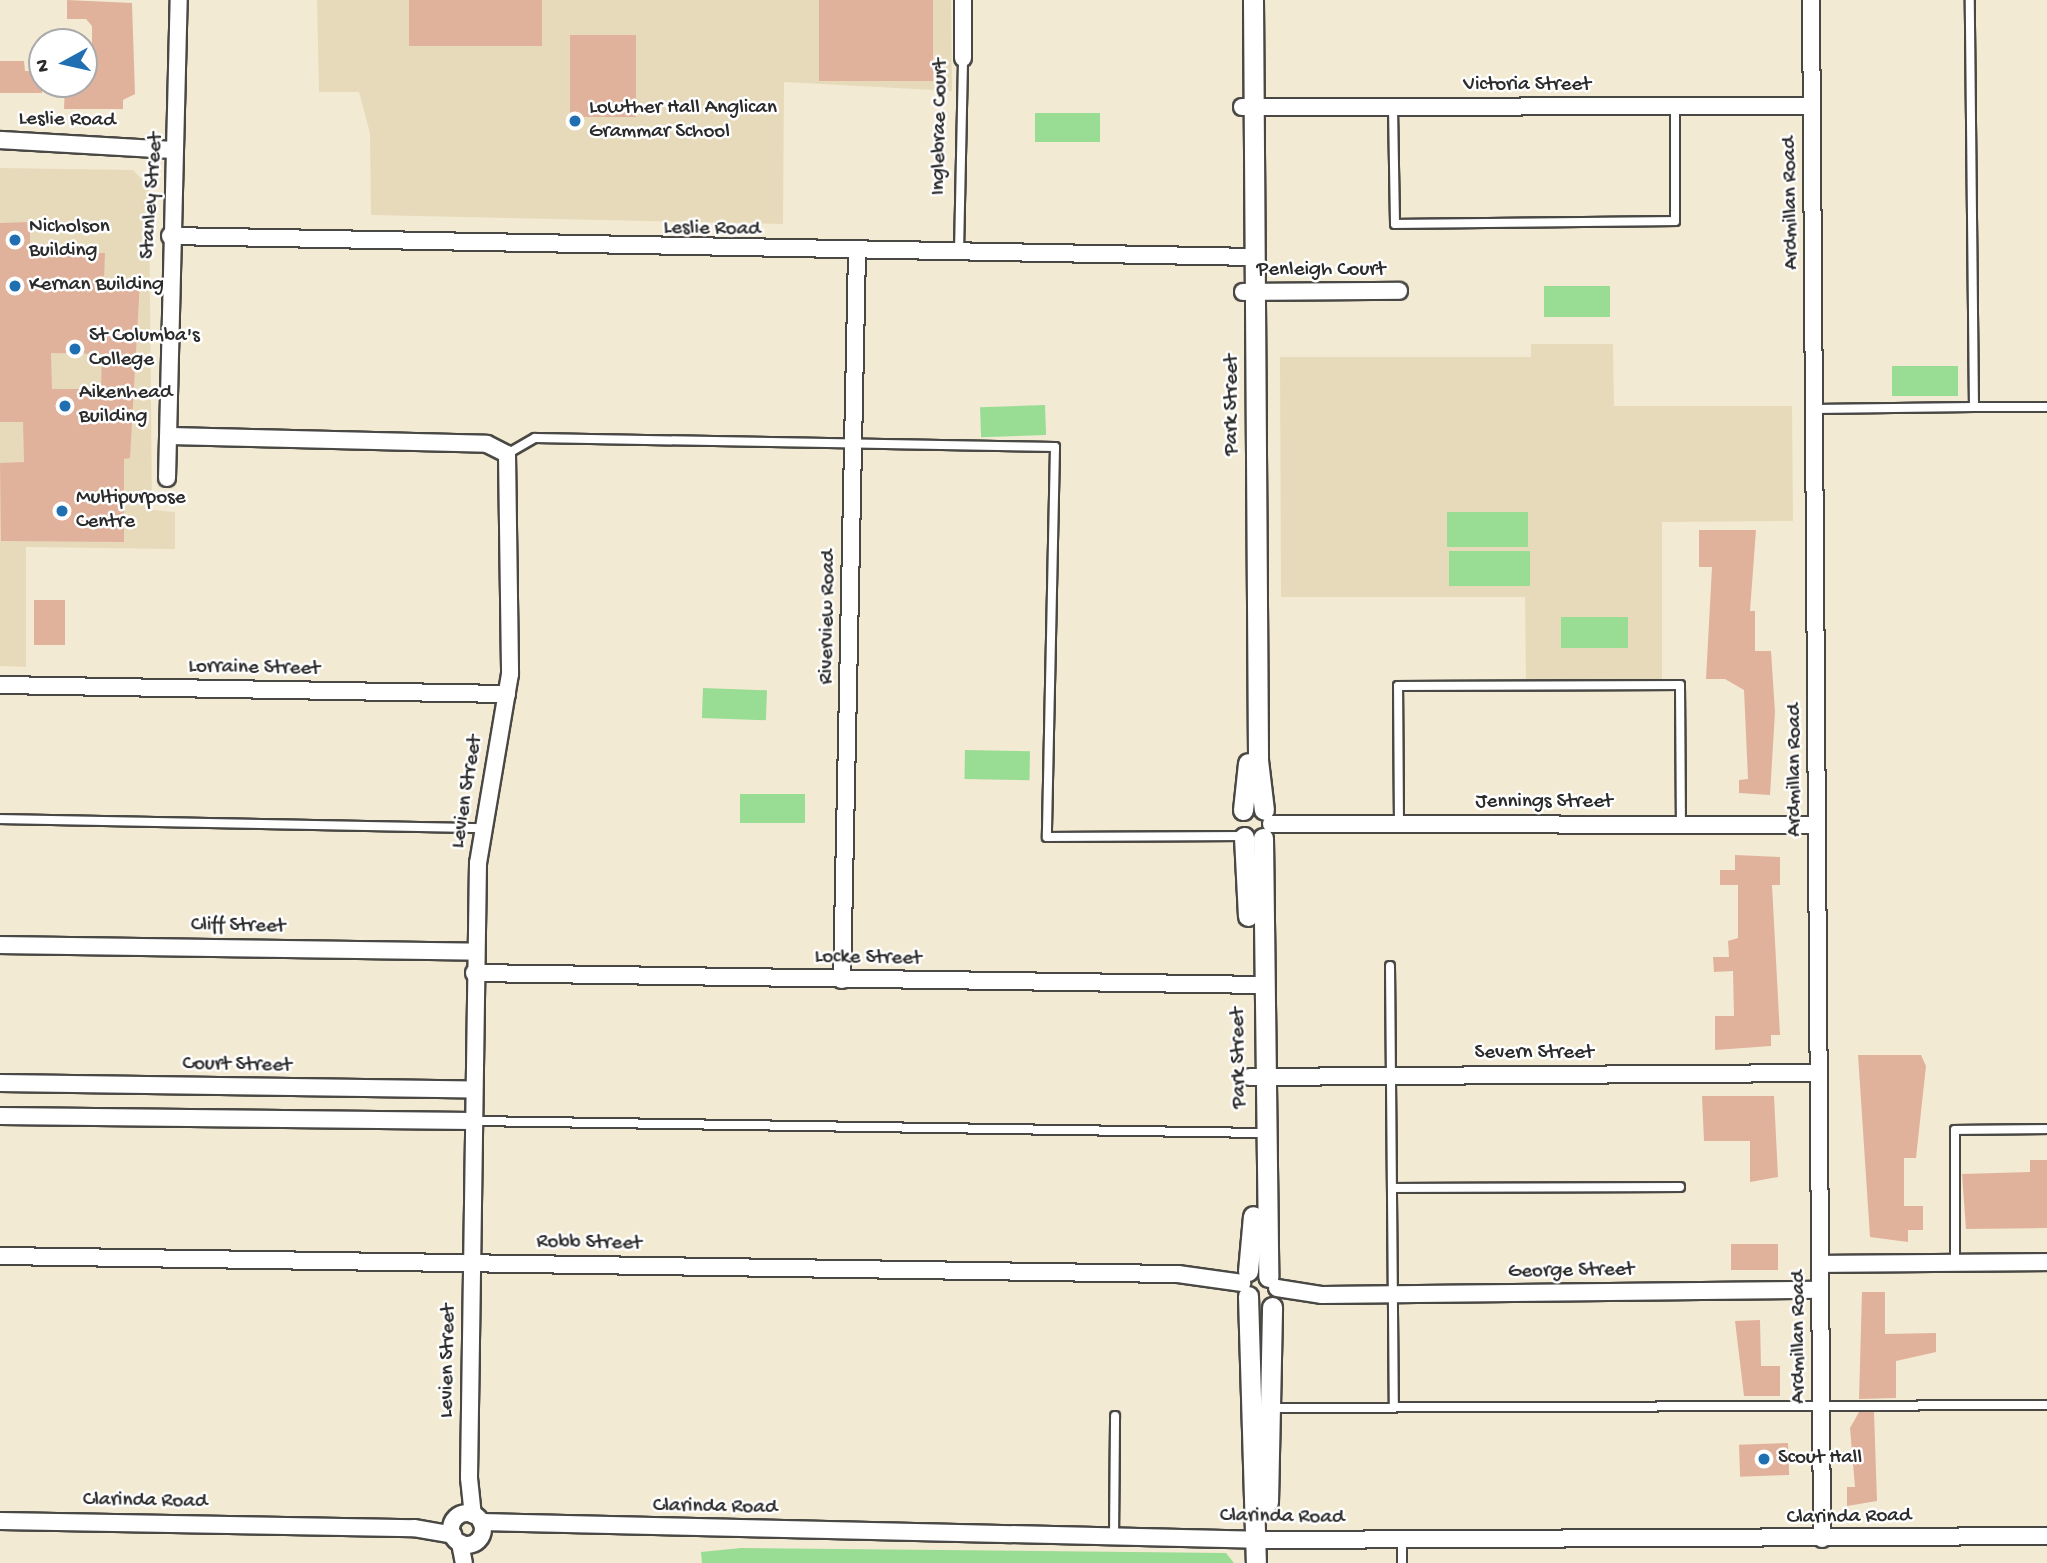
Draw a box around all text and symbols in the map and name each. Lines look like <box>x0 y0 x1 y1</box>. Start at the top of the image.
north arrow <box>28 28 98 98</box>
text: N <box>31 58 56 73</box>
street label: Inglebrae Court <box>927 59 955 195</box>
street label: Victoria Street <box>1463 73 1591 99</box>
place label: Lowther Hall Anglican Grammar School <box>589 96 777 146</box>
street label: Leslie Road <box>18 108 116 134</box>
marker: Lowther Hall Anglican Grammar School <box>567 113 583 129</box>
street label: Stanley Street <box>136 132 170 260</box>
street label: Ardmillan Road <box>1778 136 1806 270</box>
place label: Nicholson Building <box>29 215 110 265</box>
street label: Leslie Road <box>663 217 761 243</box>
marker: Nicholson Building <box>7 232 23 248</box>
street label: Penleigh Court <box>1257 258 1385 284</box>
place label: Kernan Building <box>29 273 164 299</box>
marker: Kernan Building <box>7 278 23 294</box>
place label: St Columba's College <box>89 324 200 374</box>
marker: St Columba's College <box>67 341 83 357</box>
street label: Park Street <box>1220 354 1246 456</box>
place label: Aikenhead Building <box>79 381 172 431</box>
marker: Aikenhead Building <box>57 398 73 414</box>
place label: Multipurpose Centre <box>76 486 186 536</box>
marker: Multipurpose Centre <box>54 503 70 519</box>
street label: Riverview Road <box>815 549 843 685</box>
street label: Lorraine Street <box>188 655 320 683</box>
street label: Ardmillan Road <box>1783 703 1809 837</box>
street label: Levien Street <box>447 734 489 850</box>
street label: Jennings Street <box>1475 790 1613 816</box>
street label: Cliff Street <box>191 914 285 940</box>
street label: Locke Street <box>814 945 922 973</box>
street label: Park Street <box>1227 1007 1253 1109</box>
street label: Severn Street <box>1474 1041 1594 1067</box>
street label: Court Street <box>182 1052 292 1080</box>
street label: Robb Street <box>536 1230 642 1258</box>
street label: George Street <box>1508 1258 1634 1286</box>
street label: Ardmillan Road <box>1787 1270 1813 1404</box>
street label: Levien Street <box>435 1304 463 1418</box>
place label: Scout Hall <box>1778 1446 1862 1472</box>
marker: Scout Hall <box>1756 1451 1772 1467</box>
street label: Clarinda Road <box>83 1488 207 1516</box>
street label: Clarinda Road <box>653 1494 777 1522</box>
street label: Clarinda Road <box>1220 1504 1344 1532</box>
street label: Clarinda Road <box>1787 1504 1911 1532</box>

